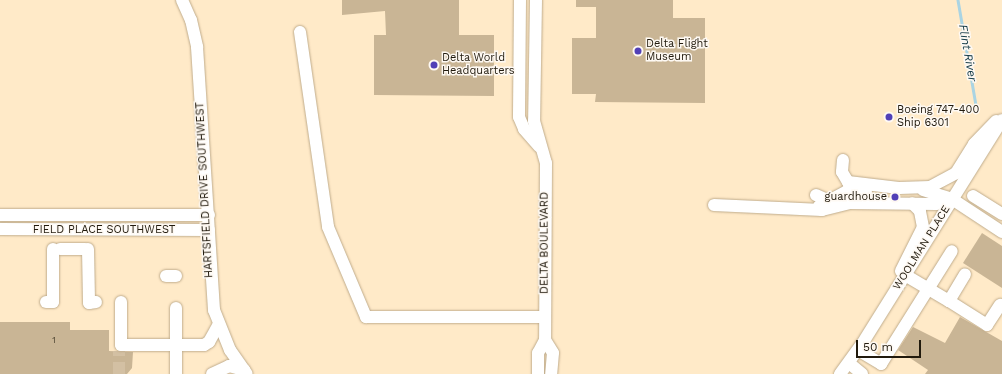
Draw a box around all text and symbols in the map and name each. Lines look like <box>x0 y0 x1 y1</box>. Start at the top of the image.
water label: Flint River <box>955 23 979 83</box>
place label: Delta Flight Museum <box>646 38 708 64</box>
marker: Delta Flight Museum <box>633 46 643 56</box>
place label: Delta World Headquarters <box>442 52 515 78</box>
marker: Delta World Headquarters <box>429 60 439 70</box>
street label: HARTSFIELD DRIVE SOUTHWEST <box>194 102 216 278</box>
place label: Boeing 747-400 Ship 6301 <box>897 104 980 130</box>
marker: Boeing 747-400 Ship 6301 <box>884 112 894 122</box>
place label: guardhouse <box>825 190 887 204</box>
street label: DELTA BOULEVARD <box>538 192 552 294</box>
marker: guardhouse <box>890 192 900 202</box>
street label: WOOLMAN PLACE <box>891 203 953 293</box>
street label: FIELD PLACE SOUTHWEST <box>33 223 175 237</box>
scale bar <box>858 332 923 358</box>
house number: 1 <box>52 335 56 345</box>
text: 50 m <box>863 340 893 354</box>

